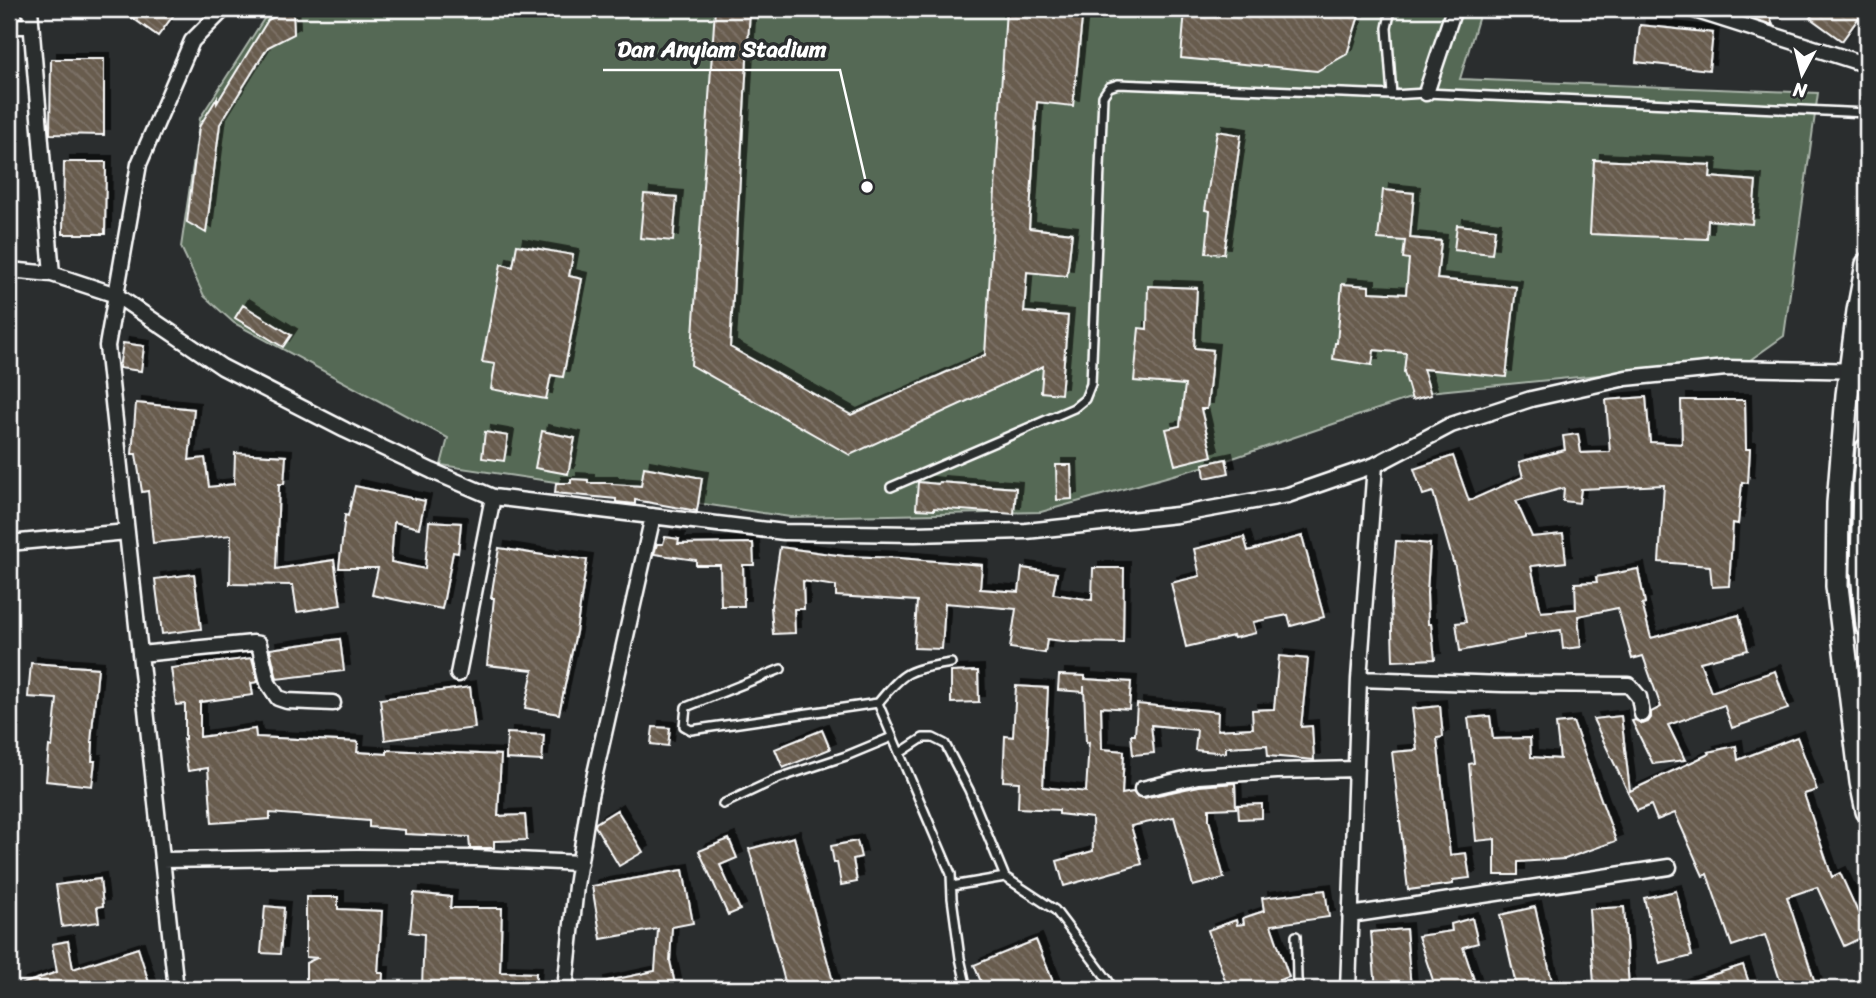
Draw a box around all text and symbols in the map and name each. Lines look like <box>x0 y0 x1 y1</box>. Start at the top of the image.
callout: Dan Anyiam Stadium <box>603 26 840 70</box>
text: Dan Anyiam Stadium <box>618 29 827 70</box>
north arrow <box>1768 38 1838 108</box>
text: N <box>1791 73 1810 108</box>

